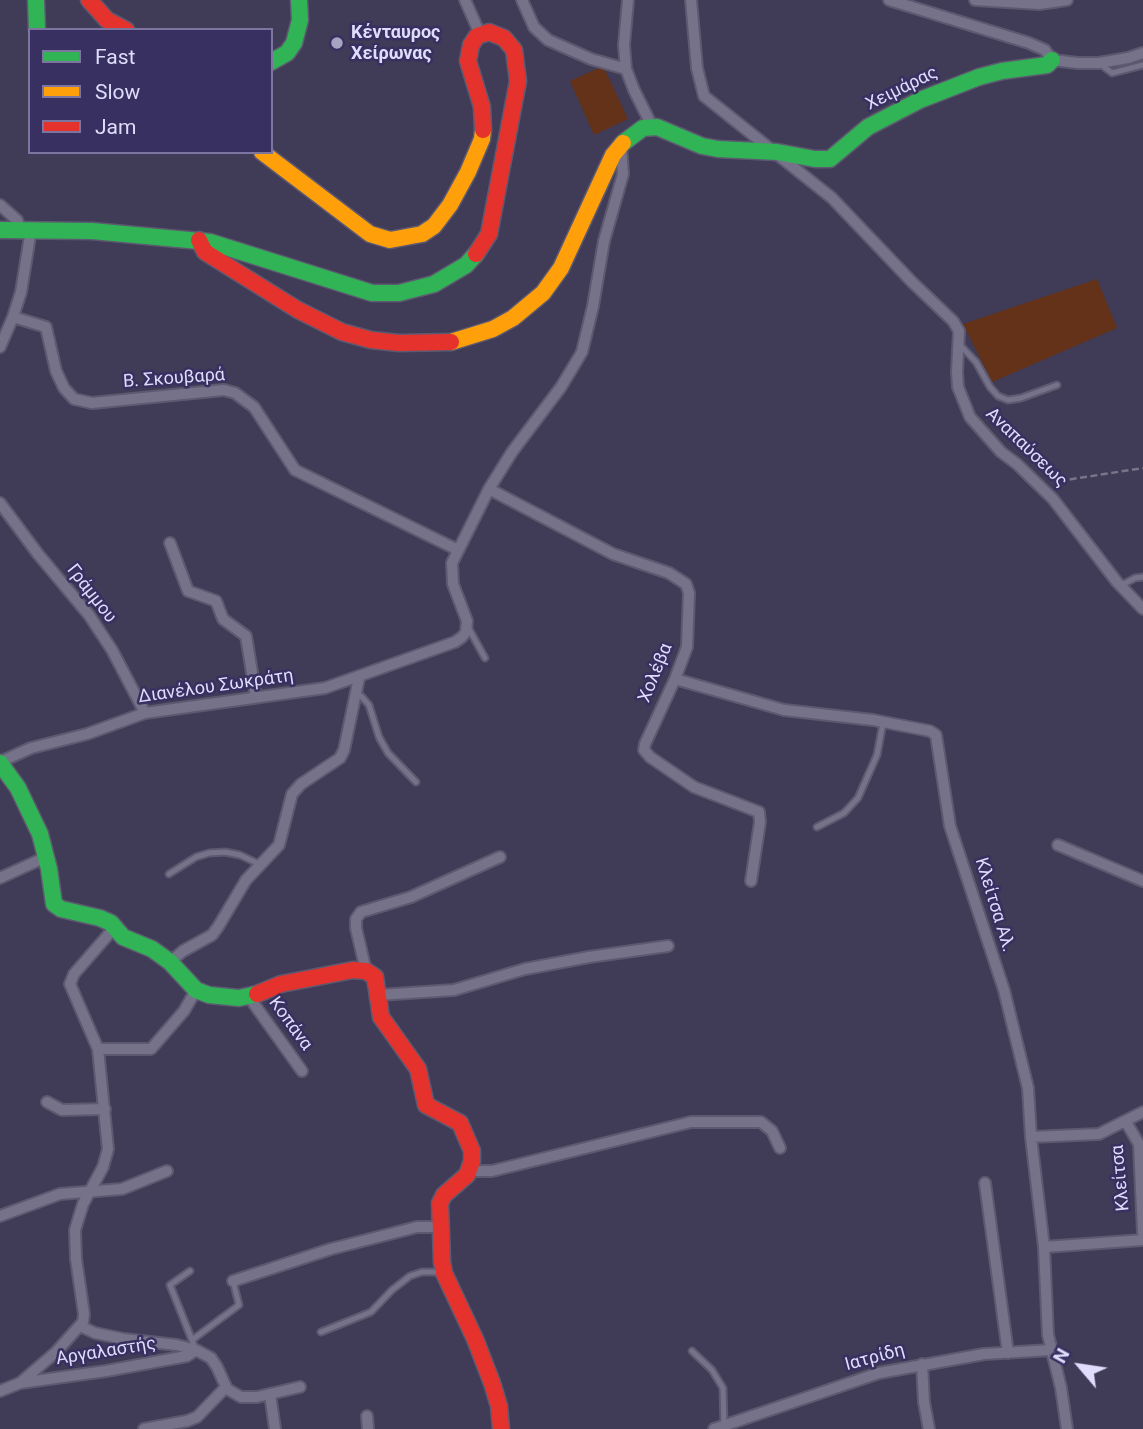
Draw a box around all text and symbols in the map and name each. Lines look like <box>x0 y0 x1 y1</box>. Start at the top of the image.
place label: Κένταυρος Χείρωνας <box>351 22 440 64</box>
legend <box>28 28 273 154</box>
marker: Κένταυρος Χείρωνας <box>329 35 345 51</box>
text: Fast <box>95 45 135 69</box>
street label: Χειμάρας <box>863 62 941 116</box>
text: Slow <box>95 80 140 104</box>
text: Jam <box>95 115 136 139</box>
street label: Β. Σκουβαρά <box>122 365 226 393</box>
street label: Αναπαύσεως <box>981 404 1071 492</box>
street label: Γράμμου <box>61 560 121 628</box>
street label: Χολέβα <box>634 640 678 706</box>
street label: Διανέλου Σωκράτη <box>137 665 295 709</box>
street label: Κλείτσα Αλ. <box>969 855 1019 955</box>
street label: Κοπάνα <box>263 993 317 1055</box>
street label: Κλείτσα <box>1107 1144 1135 1212</box>
north arrow <box>1045 1331 1115 1401</box>
street label: Αργαλαστής <box>55 1333 157 1371</box>
street label: Ιατρίδη <box>843 1340 907 1376</box>
text: N <box>1048 1344 1075 1367</box>

